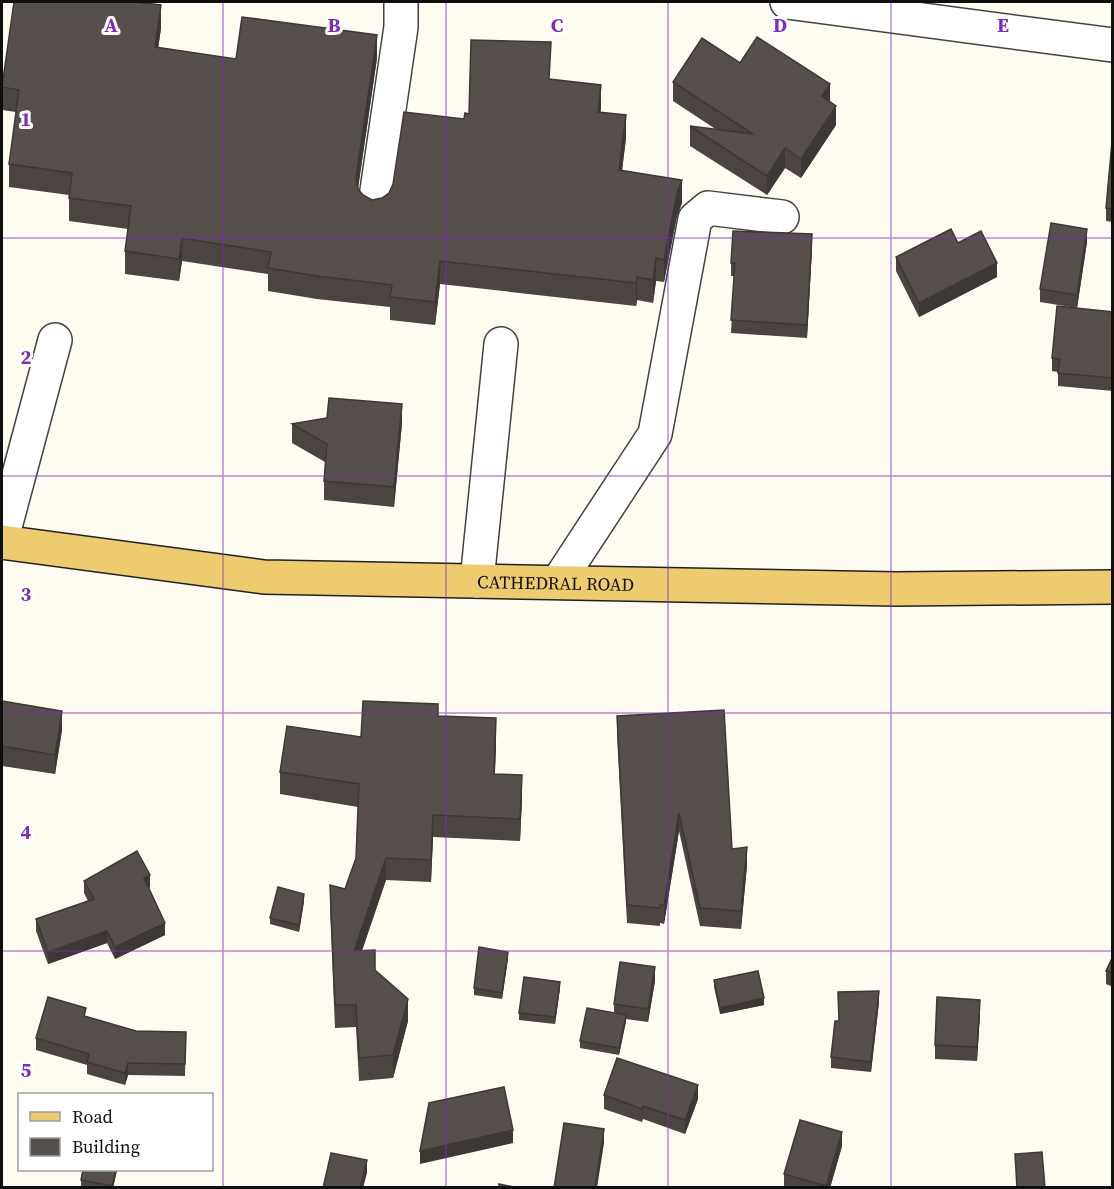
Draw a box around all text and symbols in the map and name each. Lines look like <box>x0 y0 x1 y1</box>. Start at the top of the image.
text: A <box>104 11 118 39</box>
text: B <box>327 11 341 39</box>
text: C <box>551 11 563 39</box>
text: D <box>773 11 787 39</box>
text: E <box>997 11 1009 39</box>
text: 1 <box>21 105 31 133</box>
text: 2 <box>21 343 32 371</box>
street label: CATHEDRAL ROAD <box>477 569 634 597</box>
text: 3 <box>21 580 32 608</box>
text: 4 <box>21 818 32 846</box>
text: 5 <box>21 1056 32 1084</box>
legend <box>18 1093 213 1171</box>
text: Road <box>72 1104 113 1129</box>
text: Building <box>72 1134 140 1159</box>

